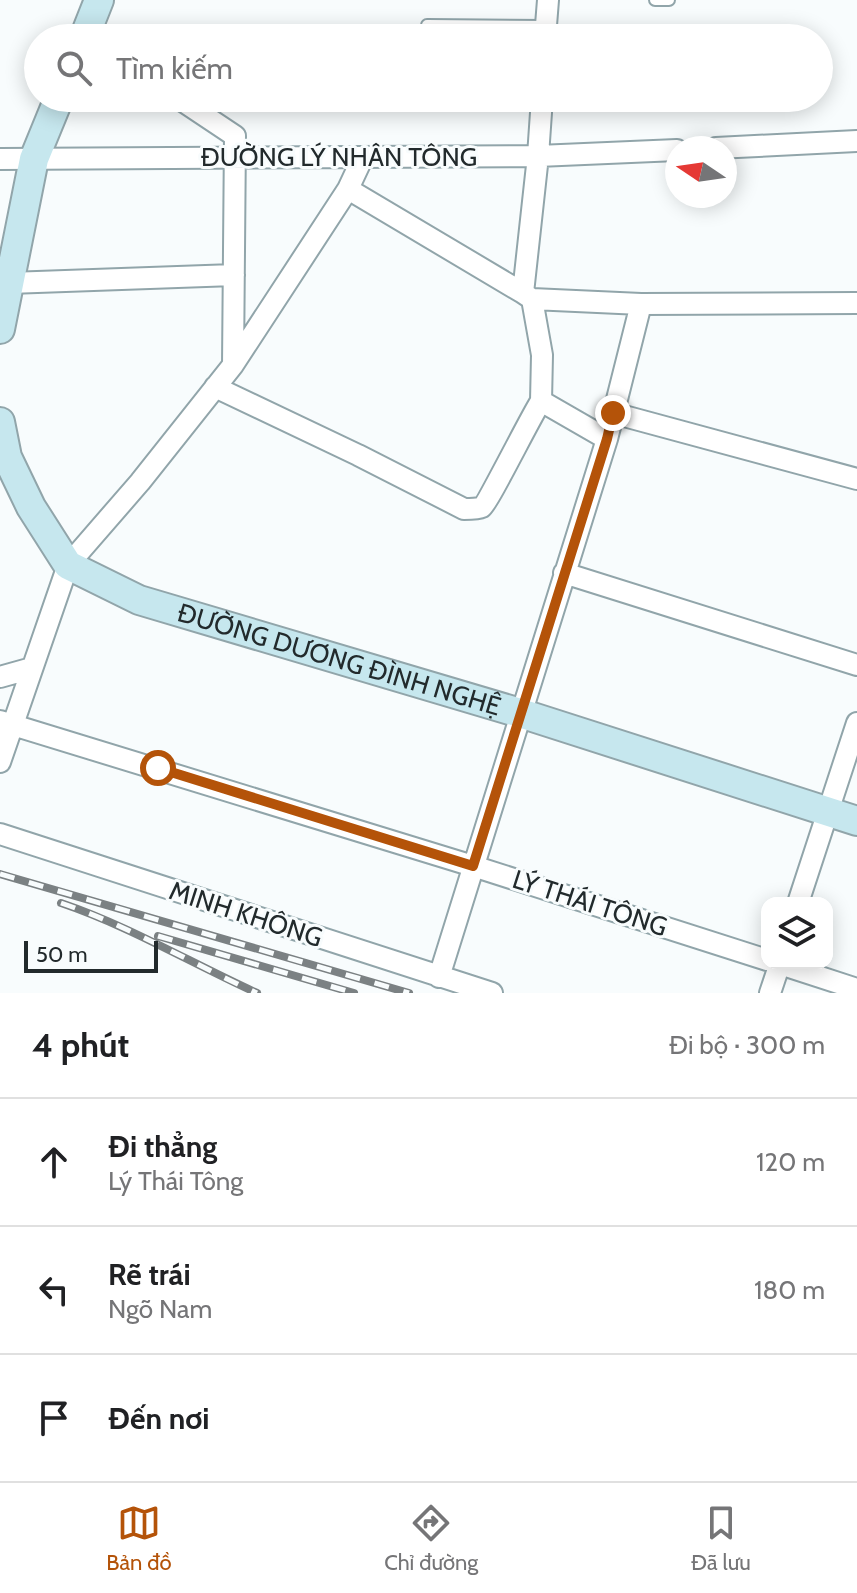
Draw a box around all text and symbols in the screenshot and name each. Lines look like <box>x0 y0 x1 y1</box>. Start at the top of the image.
search box <box>24 24 833 112</box>
icon: search <box>52 46 96 90</box>
text: Tìm kiếm <box>116 50 233 87</box>
north arrow <box>665 136 737 208</box>
street label: ĐƯỜNG LÝ NHÂN TÔNG <box>201 141 477 173</box>
route end <box>595 395 631 431</box>
street label: ĐƯỜNG DƯƠNG ĐÌNH NGHỆ <box>174 596 505 722</box>
route start <box>140 750 176 786</box>
street label: LÝ THÁI TÔNG <box>509 863 671 943</box>
street label: MINH KHÔNG <box>165 874 327 954</box>
map controls <box>761 897 833 969</box>
button: layers <box>761 897 833 969</box>
scale bar <box>24 937 158 973</box>
text: 50 m <box>36 941 88 968</box>
text: 4 phút <box>32 1024 129 1066</box>
text: Đi bộ · 300 m <box>669 1029 825 1061</box>
text: Đi thẳng <box>108 1128 217 1165</box>
icon: ahead <box>32 1140 76 1184</box>
text: 120 m <box>756 1146 825 1178</box>
text: Lý Thái Tông <box>108 1165 243 1197</box>
text: Rẽ trái <box>108 1256 191 1293</box>
icon: left <box>32 1268 76 1312</box>
text: 180 m <box>754 1274 825 1306</box>
text: Ngõ Nam <box>108 1293 212 1325</box>
icon: arrive <box>32 1396 76 1440</box>
text: Đến nơi <box>108 1400 210 1437</box>
tab: Bản đồ <box>106 1501 172 1576</box>
tab: Chỉ đường <box>384 1501 478 1576</box>
tab: Đã lưu <box>691 1501 751 1576</box>

